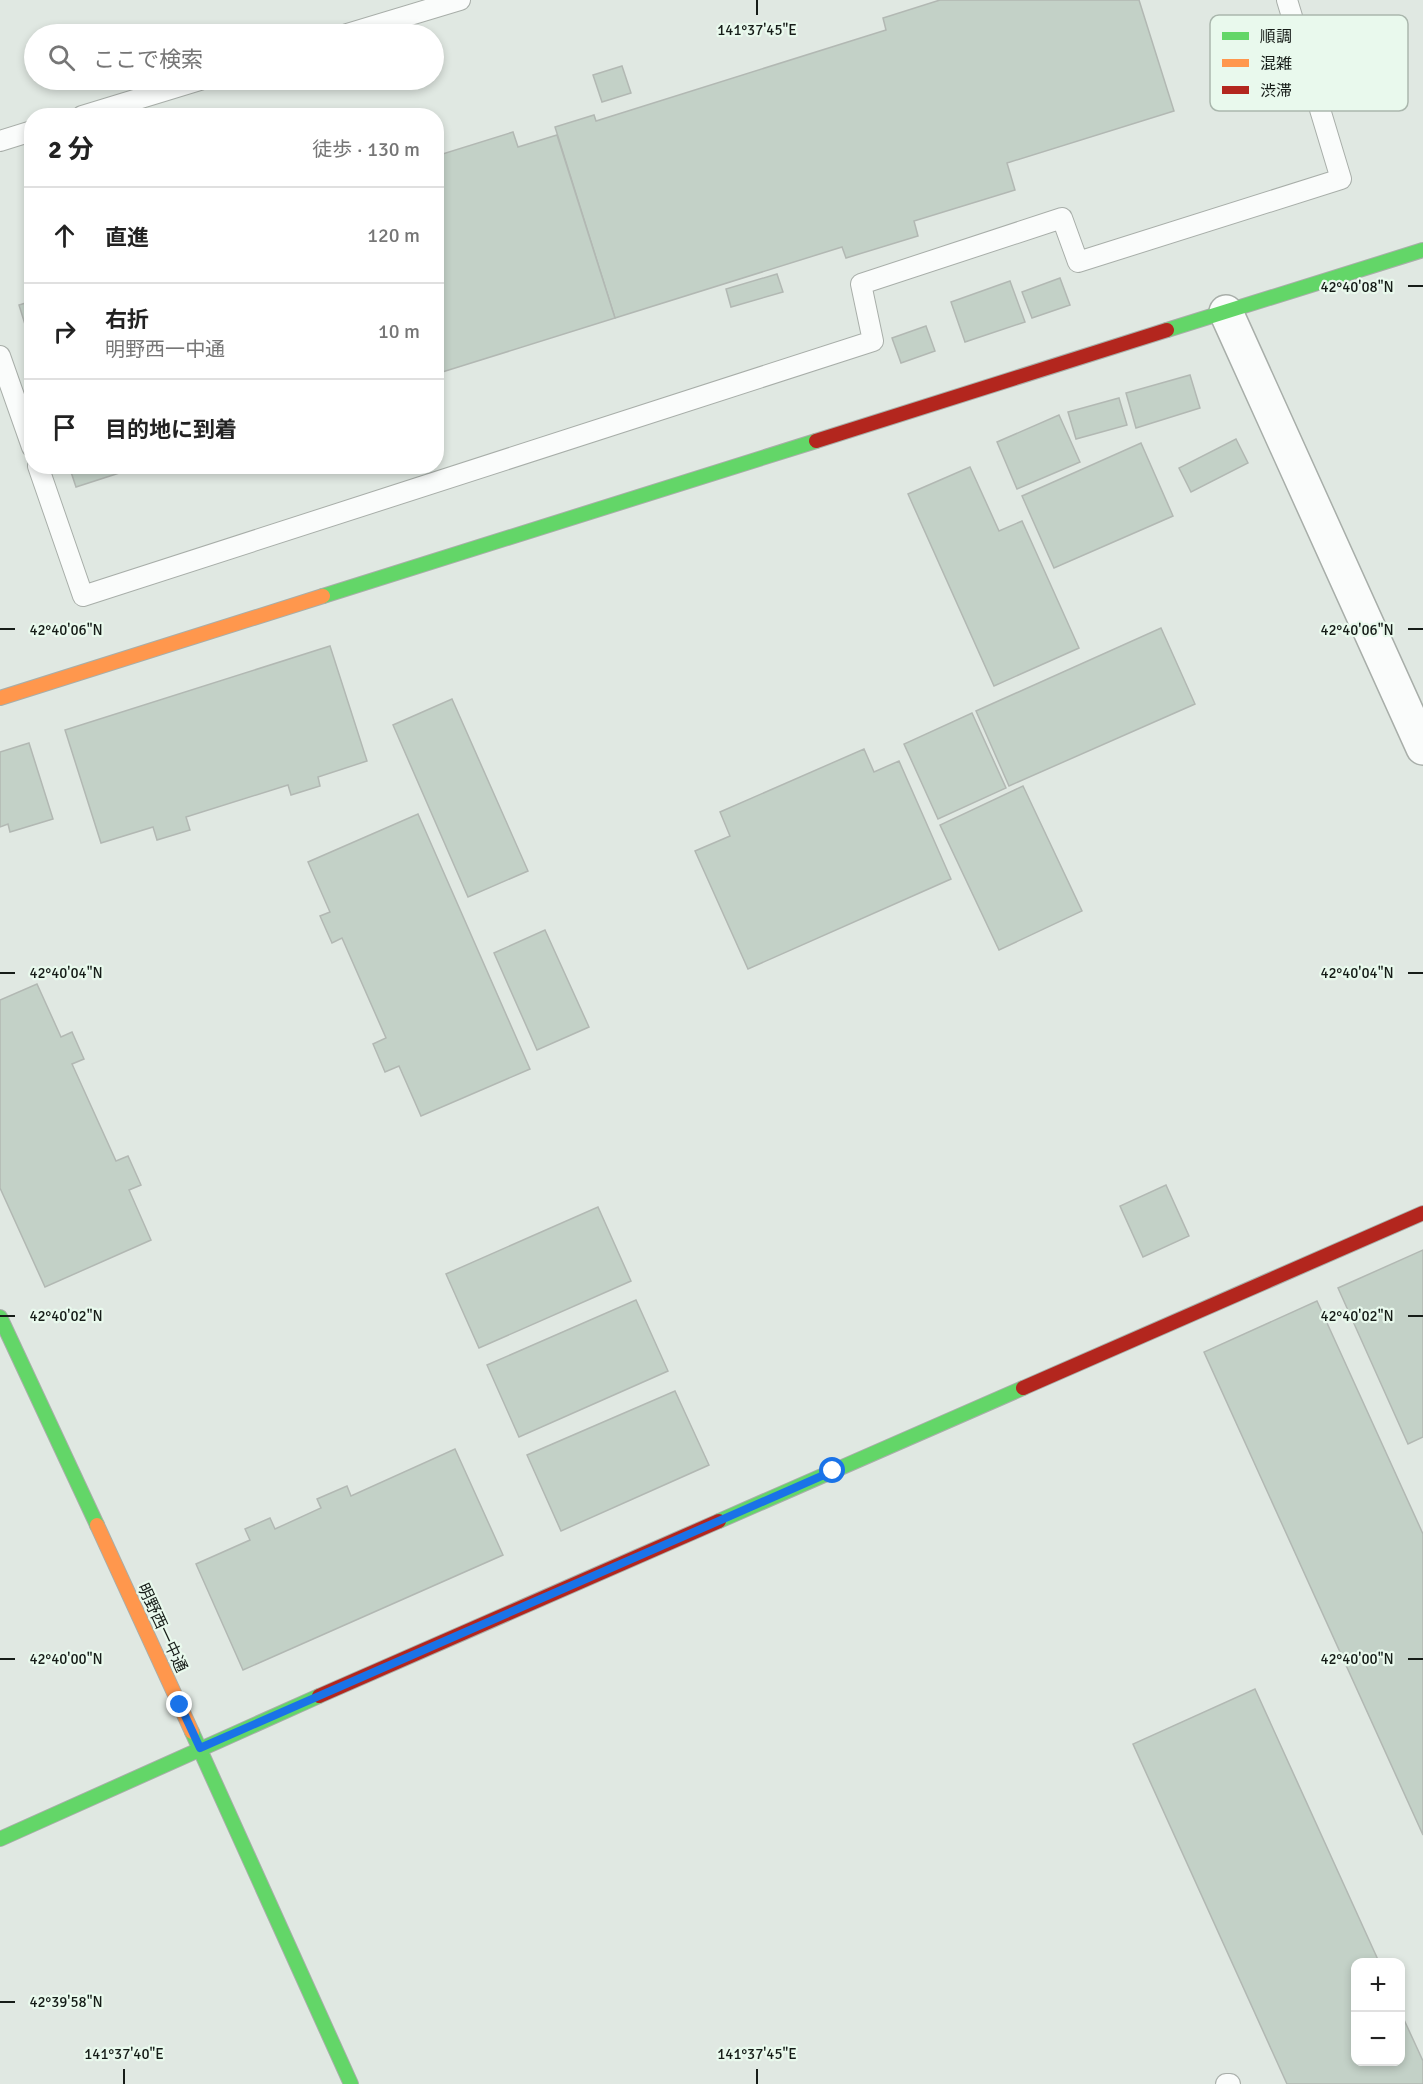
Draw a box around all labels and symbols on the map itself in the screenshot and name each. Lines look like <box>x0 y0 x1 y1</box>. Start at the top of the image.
legend <box>1210 15 1408 111</box>
text: 141°37'45"E <box>717 21 797 39</box>
text: 順調 <box>1260 27 1292 47</box>
text: 混雑 <box>1260 54 1292 74</box>
text: 渋滞 <box>1260 81 1292 101</box>
text: 42°40'08"N <box>1320 278 1394 296</box>
text: 42°40'06"N <box>29 621 103 639</box>
text: 42°40'06"N <box>1320 621 1394 639</box>
text: 42°40'04"N <box>29 964 103 982</box>
text: 42°40'04"N <box>1320 964 1394 982</box>
text: 42°40'02"N <box>29 1307 103 1325</box>
text: 42°40'02"N <box>1320 1307 1394 1325</box>
route start <box>819 1457 845 1483</box>
street label: 明野西一中通 <box>133 1580 191 1676</box>
text: 42°40'00"N <box>29 1650 103 1668</box>
text: 42°40'00"N <box>1320 1650 1394 1668</box>
route end <box>166 1691 192 1717</box>
text: 42°39'58"N <box>29 1993 103 2011</box>
text: 141°37'40"E <box>84 2045 164 2063</box>
text: 141°37'45"E <box>717 2045 797 2063</box>

